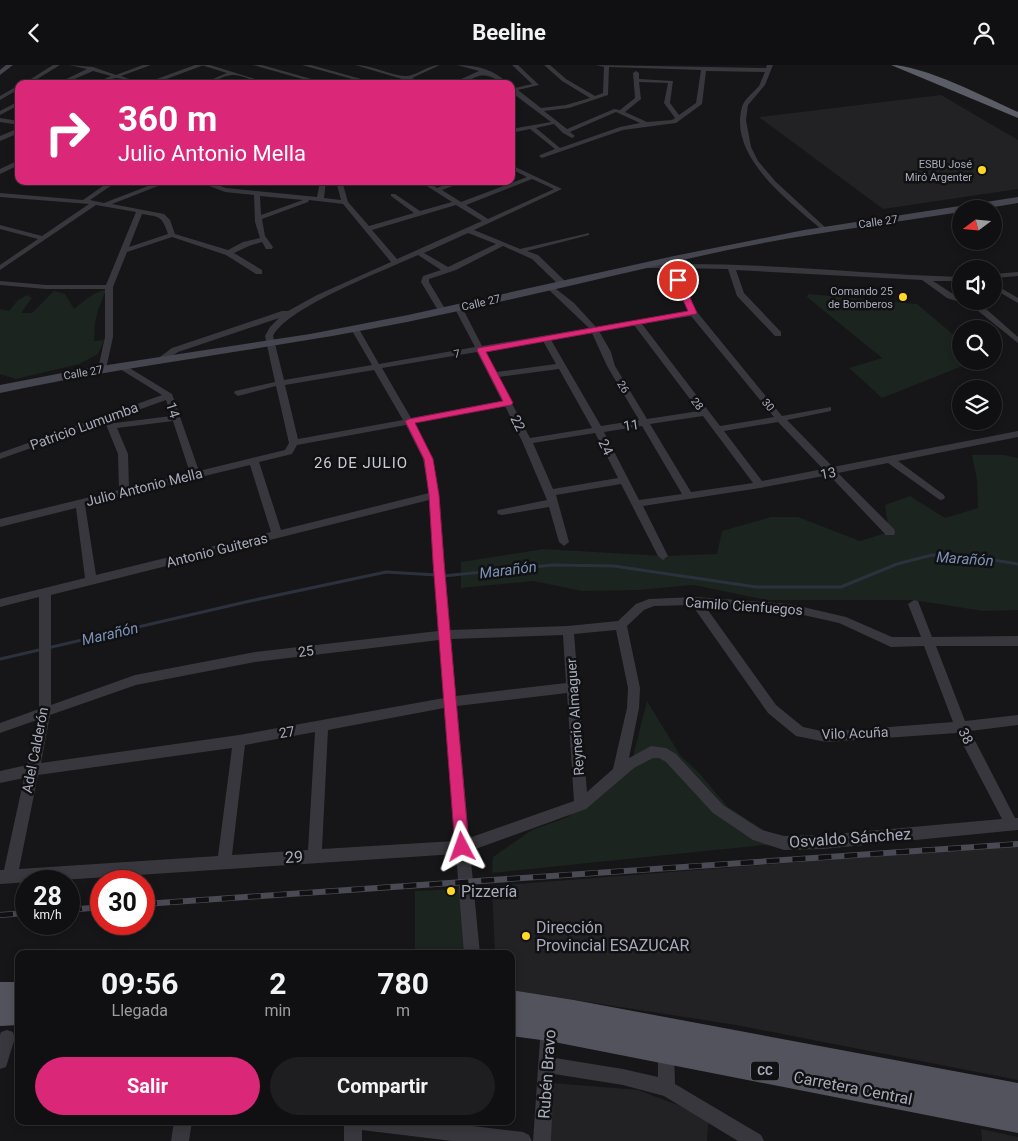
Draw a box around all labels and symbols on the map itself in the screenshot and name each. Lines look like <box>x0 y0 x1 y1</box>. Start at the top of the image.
place label: ESBU José Miró Argenter <box>905 158 972 184</box>
marker: ESBU José Miró Argenter <box>976 164 988 176</box>
north arrow <box>952 200 1002 250</box>
street label: Calle 27 <box>858 213 898 231</box>
pin <box>657 259 699 301</box>
place label: Comando 25 de Bomberos <box>828 285 893 311</box>
marker: Comando 25 de Bomberos <box>897 291 909 303</box>
street label: Calle 27 <box>460 292 502 314</box>
street label: 7 <box>453 347 461 361</box>
street label: Calle 27 <box>62 363 104 383</box>
street label: 26 <box>614 378 632 396</box>
street label: 28 <box>688 395 706 413</box>
street label: 30 <box>759 396 777 414</box>
street label: Patricio Lumumba <box>28 399 140 453</box>
street label: 14 <box>163 400 183 420</box>
street label: 22 <box>507 412 529 434</box>
street label: 11 <box>622 416 640 434</box>
street label: 24 <box>595 436 617 458</box>
district label: 26 DE JULIO <box>314 454 408 472</box>
street label: 13 <box>819 464 837 482</box>
street label: Julio Antonio Mella <box>84 465 204 509</box>
street label: Antonio Guiteras <box>165 530 269 570</box>
water label: Marañón <box>936 548 994 570</box>
water label: Marañón <box>478 558 538 582</box>
street label: Camilo Cienfuegos <box>685 594 803 618</box>
water label: Marañón <box>80 619 140 649</box>
street label: 25 <box>297 642 315 660</box>
street label: Reynerio Almaguer <box>563 658 587 776</box>
street label: Adel Calderón <box>19 706 51 794</box>
street label: 27 <box>278 723 296 741</box>
street label: Vilo Acuña <box>821 724 889 742</box>
street label: 38 <box>955 725 977 747</box>
position arrow <box>435 820 487 872</box>
street label: Osvaldo Sánchez <box>788 824 912 852</box>
street label: 29 <box>285 847 303 867</box>
speed limit sign: 30 <box>90 870 155 935</box>
place label: Pizzería <box>461 882 517 901</box>
marker: Pizzería <box>445 885 457 897</box>
place label: Dirección Provincial ESAZUCAR <box>536 918 690 955</box>
marker: Dirección Provincial ESAZUCAR <box>520 930 532 942</box>
street label: Rubén Bravo <box>534 1029 560 1119</box>
road number: CC <box>751 1061 779 1081</box>
street label: Carretera Central <box>792 1067 914 1109</box>

